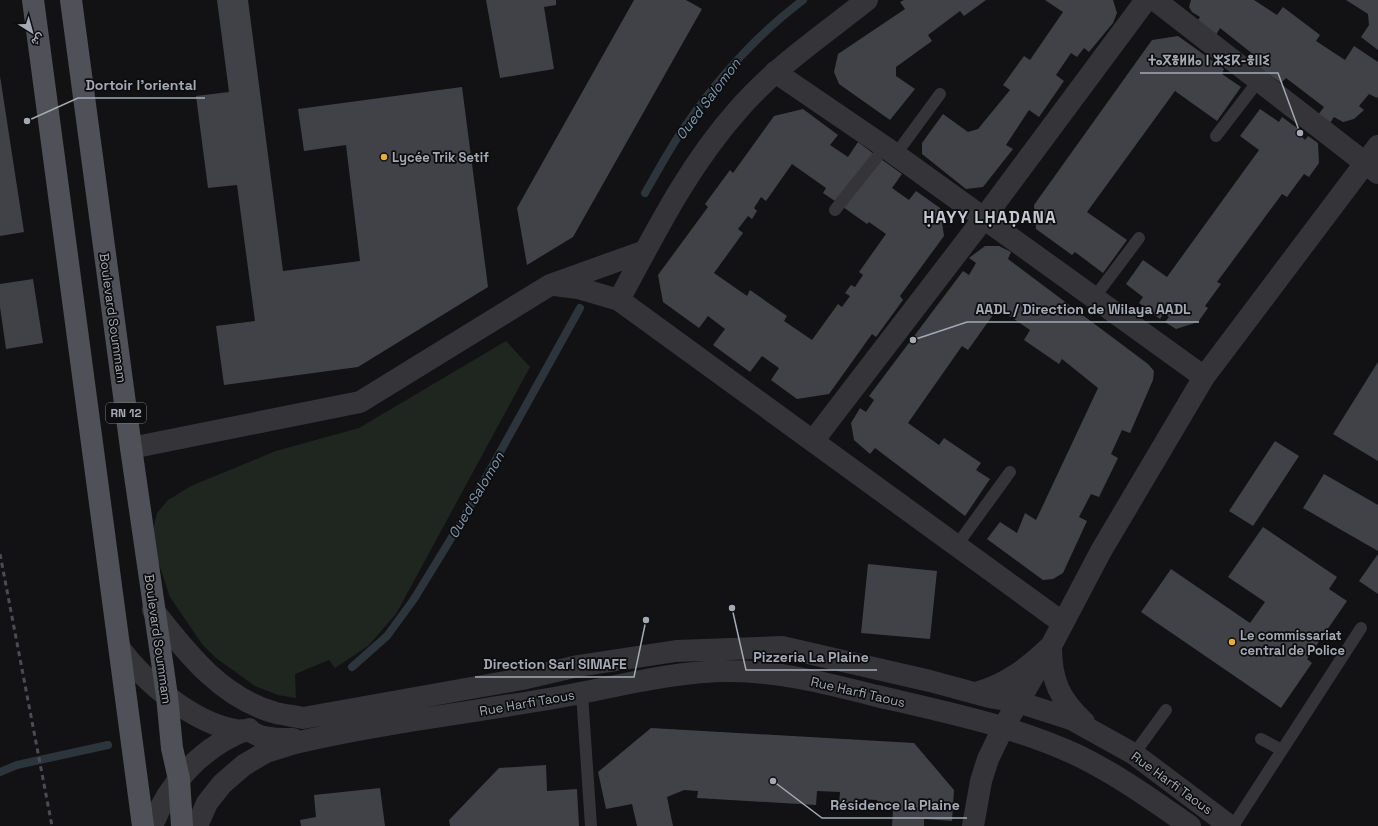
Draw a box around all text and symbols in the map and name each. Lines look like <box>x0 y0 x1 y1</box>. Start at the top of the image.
north arrow <box>12 12 52 52</box>
text: ش <box>29 30 48 50</box>
callout: ⵜⴰⴳⴻⵍⵍⴰ ⵏ ⵣⵉⴽ-ⴻⵏⵏⵉ <box>1140 47 1278 73</box>
text: ⵜⴰⴳⴻⵍⵍⴰ ⵏ ⵣⵉⴽ-ⴻⵏⵏⵉ <box>1148 51 1270 69</box>
water label: Oued Salomon <box>672 55 745 143</box>
callout: Dortoir l'oriental <box>78 72 205 98</box>
text: Dortoir l'oriental <box>85 76 197 94</box>
place label: Lycée Trik Setif <box>392 149 489 166</box>
marker: Lycée Trik Setif <box>379 152 389 162</box>
district label: ḤAYY LḤAḌANA <box>923 206 1057 228</box>
street label: Boulevard Soummam <box>95 252 131 384</box>
callout: AADL / Direction de Wilaya AADL <box>967 296 1199 322</box>
text: AADL / Direction de Wilaya AADL <box>975 300 1191 318</box>
road number: RN 12 <box>106 403 146 423</box>
water label: Oued Salomon <box>444 448 508 541</box>
street label: Boulevard Soummam <box>140 573 176 705</box>
place label: Le commissariat central de Police <box>1240 627 1345 659</box>
marker: Le commissariat central de Police <box>1227 637 1237 647</box>
callout: Pizzeria La Plaine <box>746 644 877 670</box>
text: Pizzeria La Plaine <box>753 648 869 666</box>
callout: Direction Sarl SIMAFE <box>475 651 634 677</box>
text: Direction Sarl SIMAFE <box>483 655 627 673</box>
street label: Rue Harfi Taous <box>809 673 907 711</box>
street label: Rue Harfi Taous <box>478 686 576 720</box>
street label: Rue Harfi Taous <box>1128 748 1216 818</box>
callout: Résidence la Plaine <box>822 792 967 818</box>
text: Résidence la Plaine <box>830 796 960 814</box>

